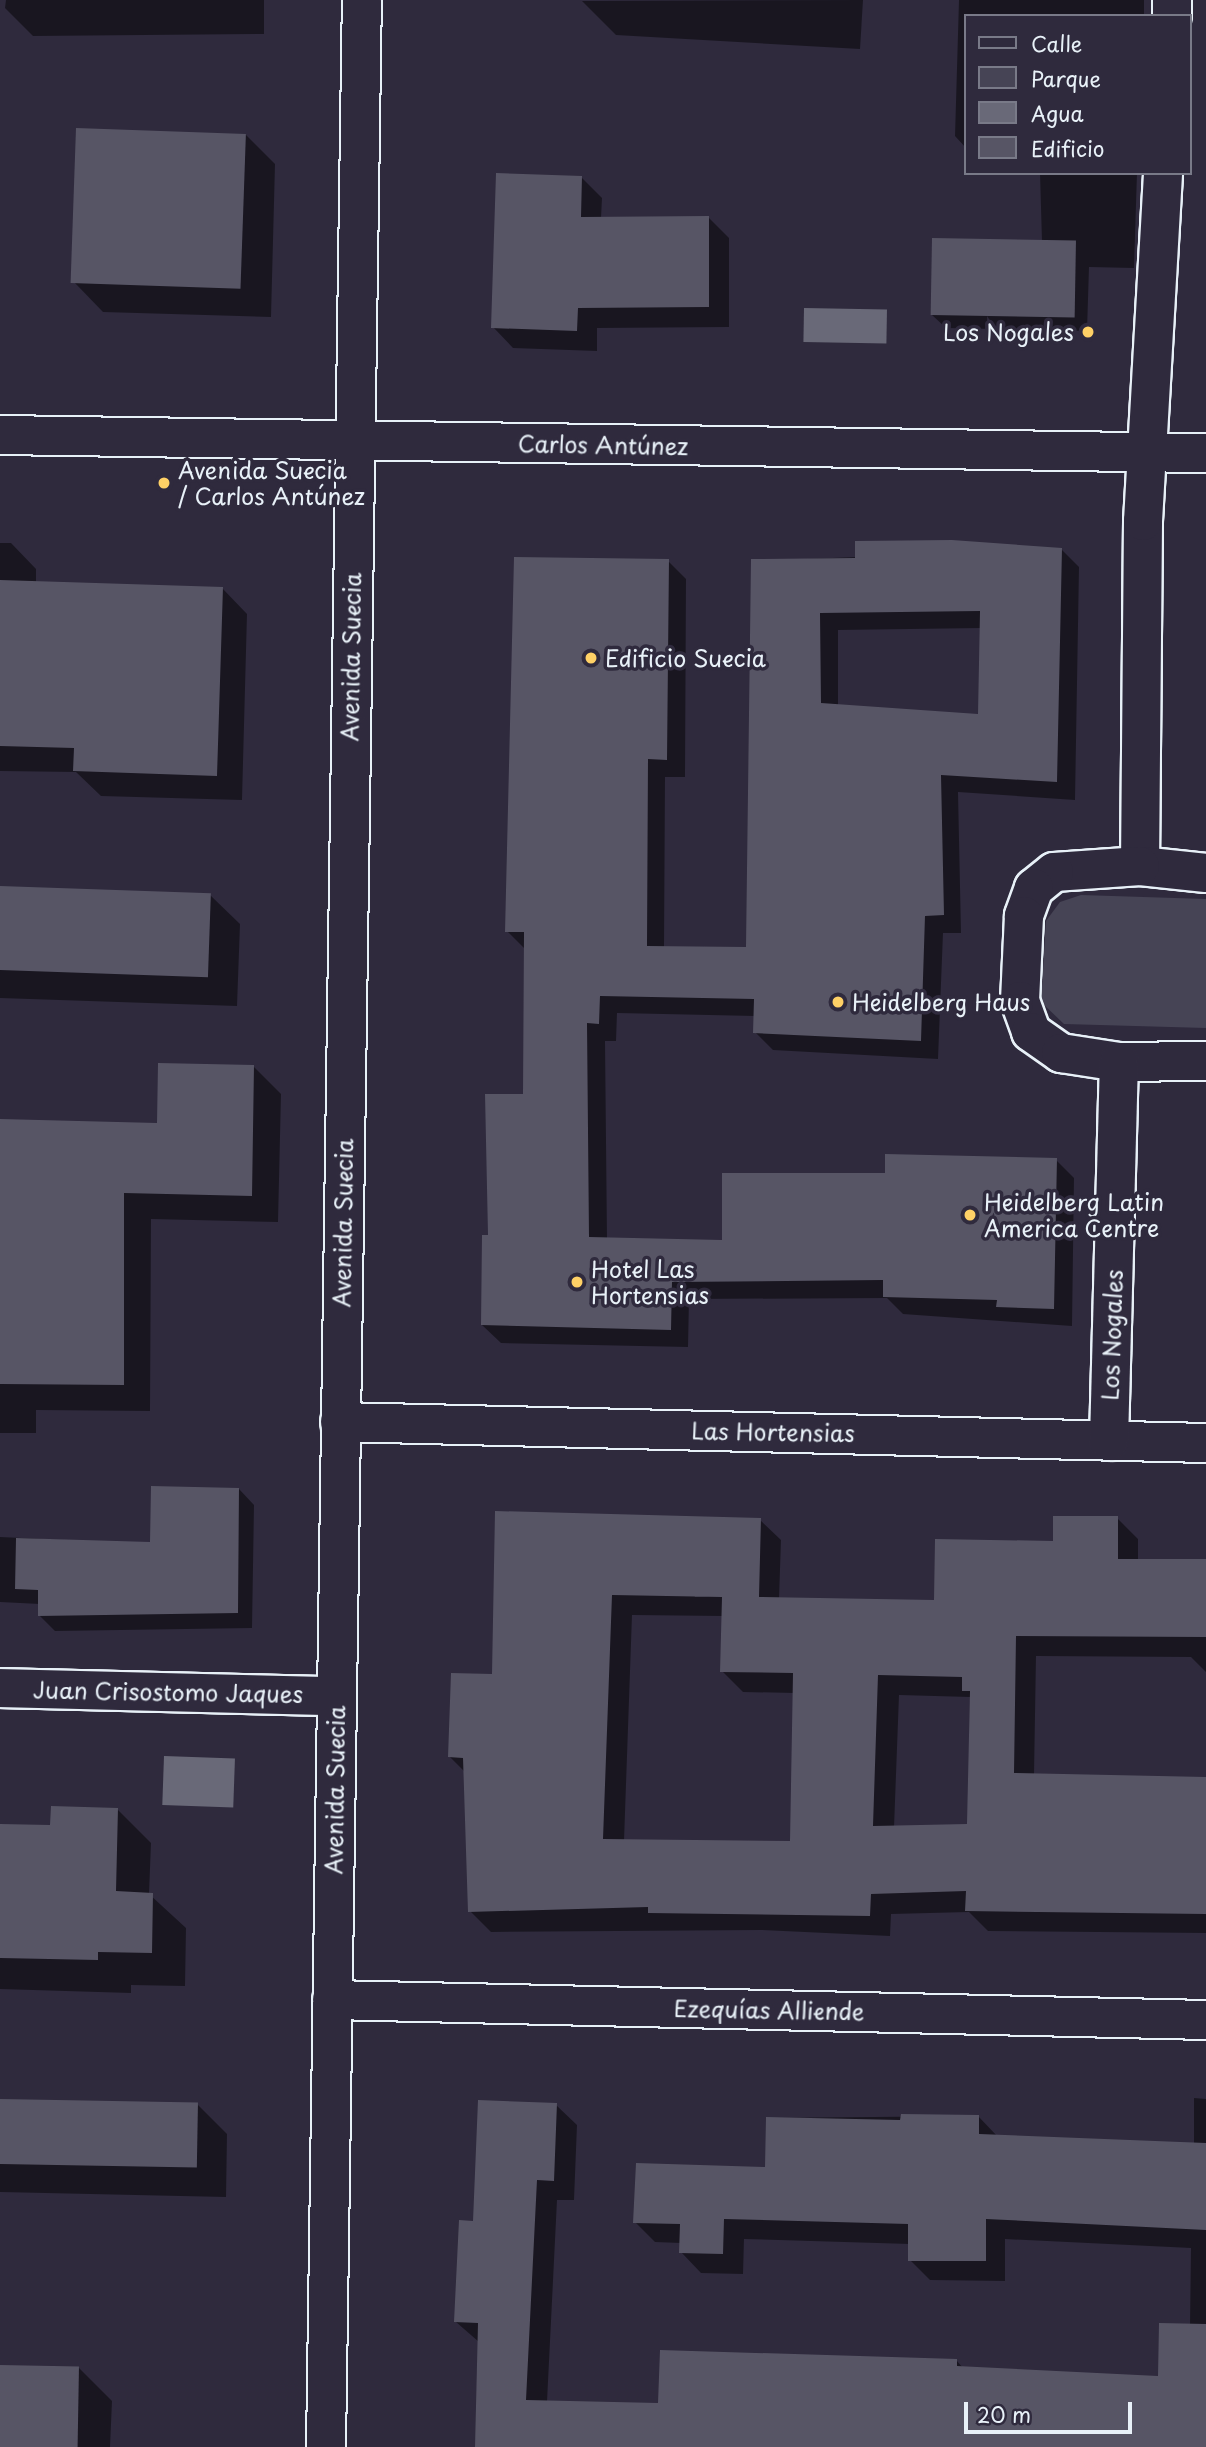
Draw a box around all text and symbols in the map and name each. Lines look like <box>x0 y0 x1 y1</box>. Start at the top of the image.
legend <box>964 14 1192 175</box>
text: Calle <box>1031 27 1082 59</box>
text: Parque <box>1031 62 1101 94</box>
text: Agua <box>1031 97 1084 129</box>
text: Edificio <box>1031 132 1104 164</box>
place label: Los Nogales <box>941 318 1074 346</box>
marker: Los Nogales <box>1080 324 1096 340</box>
street label: Carlos Antúnez <box>518 430 688 460</box>
place label: Avenida Suecia / Carlos Antúnez <box>178 456 365 510</box>
marker: Avenida Suecia / Carlos Antúnez <box>156 475 172 491</box>
street label: Avenida Suecia <box>336 573 366 741</box>
place label: Edificio Suecia <box>605 644 766 672</box>
marker: Edificio Suecia <box>583 650 599 666</box>
place label: Heidelberg Haus <box>852 988 1031 1016</box>
marker: Heidelberg Haus <box>830 994 846 1010</box>
street label: Avenida Suecia <box>328 1139 358 1307</box>
place label: Heidelberg Latin America Centre <box>984 1188 1163 1242</box>
marker: Heidelberg Latin America Centre <box>962 1207 978 1223</box>
place label: Hotel Las Hortensias <box>591 1255 709 1309</box>
street label: Los Nogales <box>1096 1268 1128 1402</box>
marker: Hotel Las Hortensias <box>569 1274 585 1290</box>
street label: Las Hortensias <box>691 1417 855 1447</box>
street label: Juan Crisostomo Jaques <box>33 1676 303 1708</box>
street label: Avenida Suecia <box>320 1706 350 1874</box>
street label: Ezequías Alliende <box>673 1995 865 2025</box>
scale bar <box>968 2388 1136 2432</box>
text: 20 m <box>977 2398 1031 2430</box>

